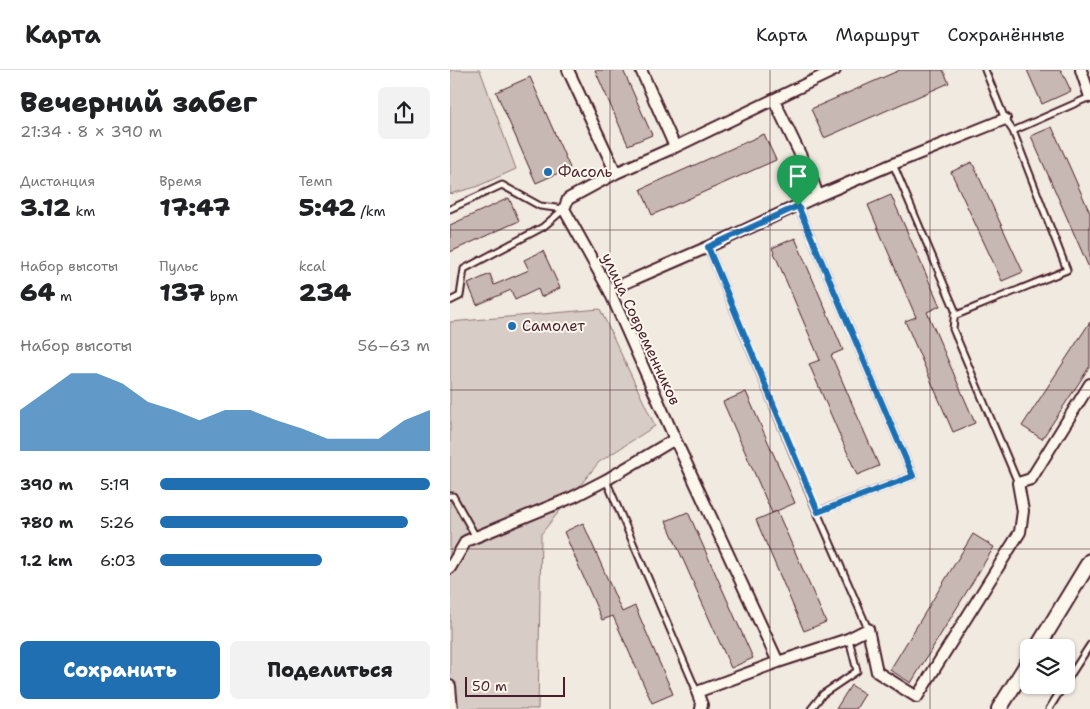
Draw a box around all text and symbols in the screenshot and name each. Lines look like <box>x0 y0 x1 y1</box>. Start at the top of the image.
text: Карта <box>25 19 101 51</box>
text: Карта <box>756 23 807 47</box>
text: Маршрут <box>835 23 919 47</box>
text: Сохранённые <box>947 23 1065 47</box>
text: Вечерний забег <box>20 83 257 121</box>
button: share <box>378 87 430 139</box>
text: 21:34 · 8 × 390 m <box>20 121 162 142</box>
pin <box>777 155 819 206</box>
place label: Фасоль <box>558 162 613 182</box>
icon: arrive <box>784 162 812 190</box>
marker: Фасоль <box>542 166 554 178</box>
text: Дистанция <box>20 172 95 190</box>
text: Время <box>159 172 202 190</box>
text: Темп <box>299 172 333 190</box>
text: 3.12 <box>20 190 71 224</box>
text: 17:47 <box>159 190 230 224</box>
text: 5:42 <box>299 190 356 224</box>
text: km <box>71 202 95 220</box>
text: /km <box>356 202 386 220</box>
street label: улица Современников <box>597 250 685 408</box>
text: Набор высоты <box>20 257 118 275</box>
text: Пульс <box>159 257 199 275</box>
text: kcal <box>299 257 326 275</box>
text: 64 <box>20 275 55 309</box>
text: 137 <box>159 275 205 309</box>
text: 234 <box>299 275 351 309</box>
text: m <box>55 287 72 305</box>
text: bpm <box>205 287 238 305</box>
place label: Самолет <box>522 316 585 336</box>
marker: Самолет <box>506 320 518 332</box>
text: Набор высоты <box>20 335 132 356</box>
text: 56–63 m <box>357 335 430 356</box>
text: 390 m <box>20 474 73 495</box>
text: 5:19 <box>100 474 130 495</box>
text: 780 m <box>20 512 73 533</box>
text: 5:26 <box>100 512 134 533</box>
text: 1.2 km <box>20 550 73 571</box>
text: 6:03 <box>100 550 136 571</box>
map controls <box>1020 639 1075 694</box>
button: layers <box>1020 639 1075 694</box>
button: Сохранить <box>20 641 220 699</box>
button: Поделиться <box>230 641 430 699</box>
scale bar <box>465 674 565 697</box>
text: 50 m <box>472 677 507 695</box>

